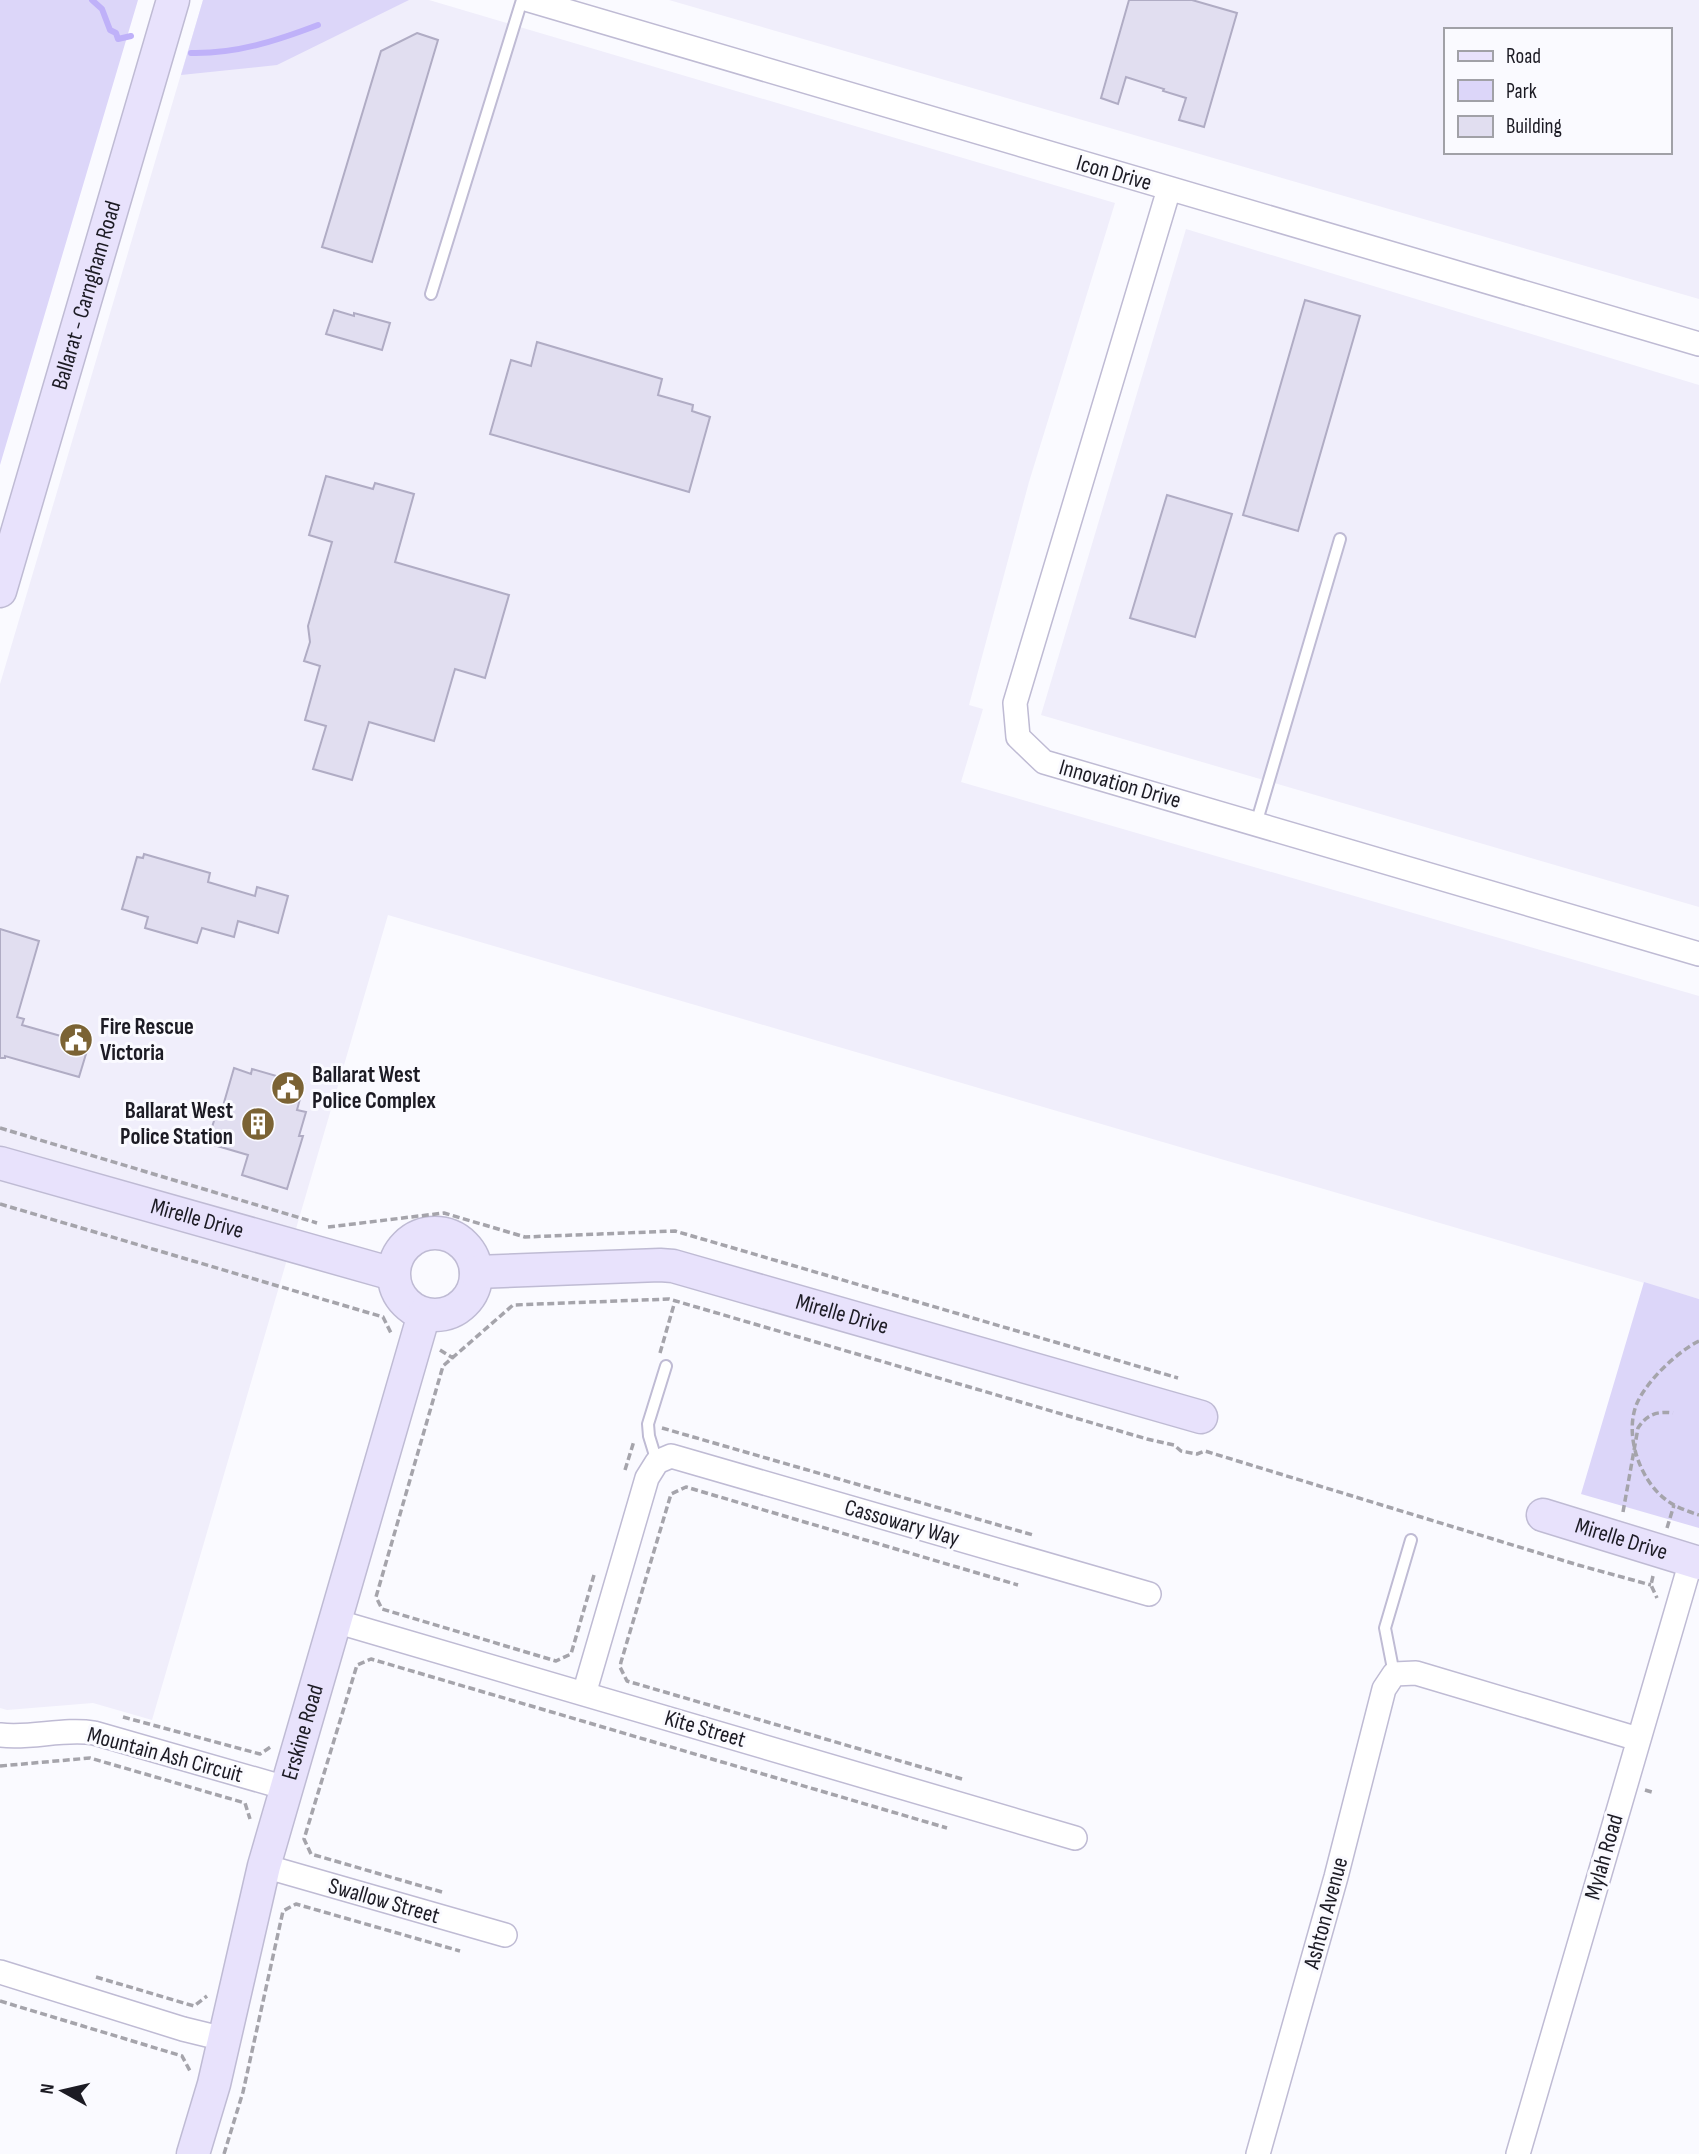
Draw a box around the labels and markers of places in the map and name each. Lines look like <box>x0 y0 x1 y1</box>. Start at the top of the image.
place label: Fire Rescue Victoria <box>100 1013 194 1067</box>
public building icon: Fire Rescue Victoria <box>57 1021 95 1059</box>
place label: Ballarat West Police Complex <box>312 1061 436 1115</box>
public building icon: Ballarat West Police Complex <box>269 1069 307 1107</box>
place label: Ballarat West Police Station <box>120 1097 233 1151</box>
building icon: Ballarat West Police Station <box>239 1105 277 1143</box>

